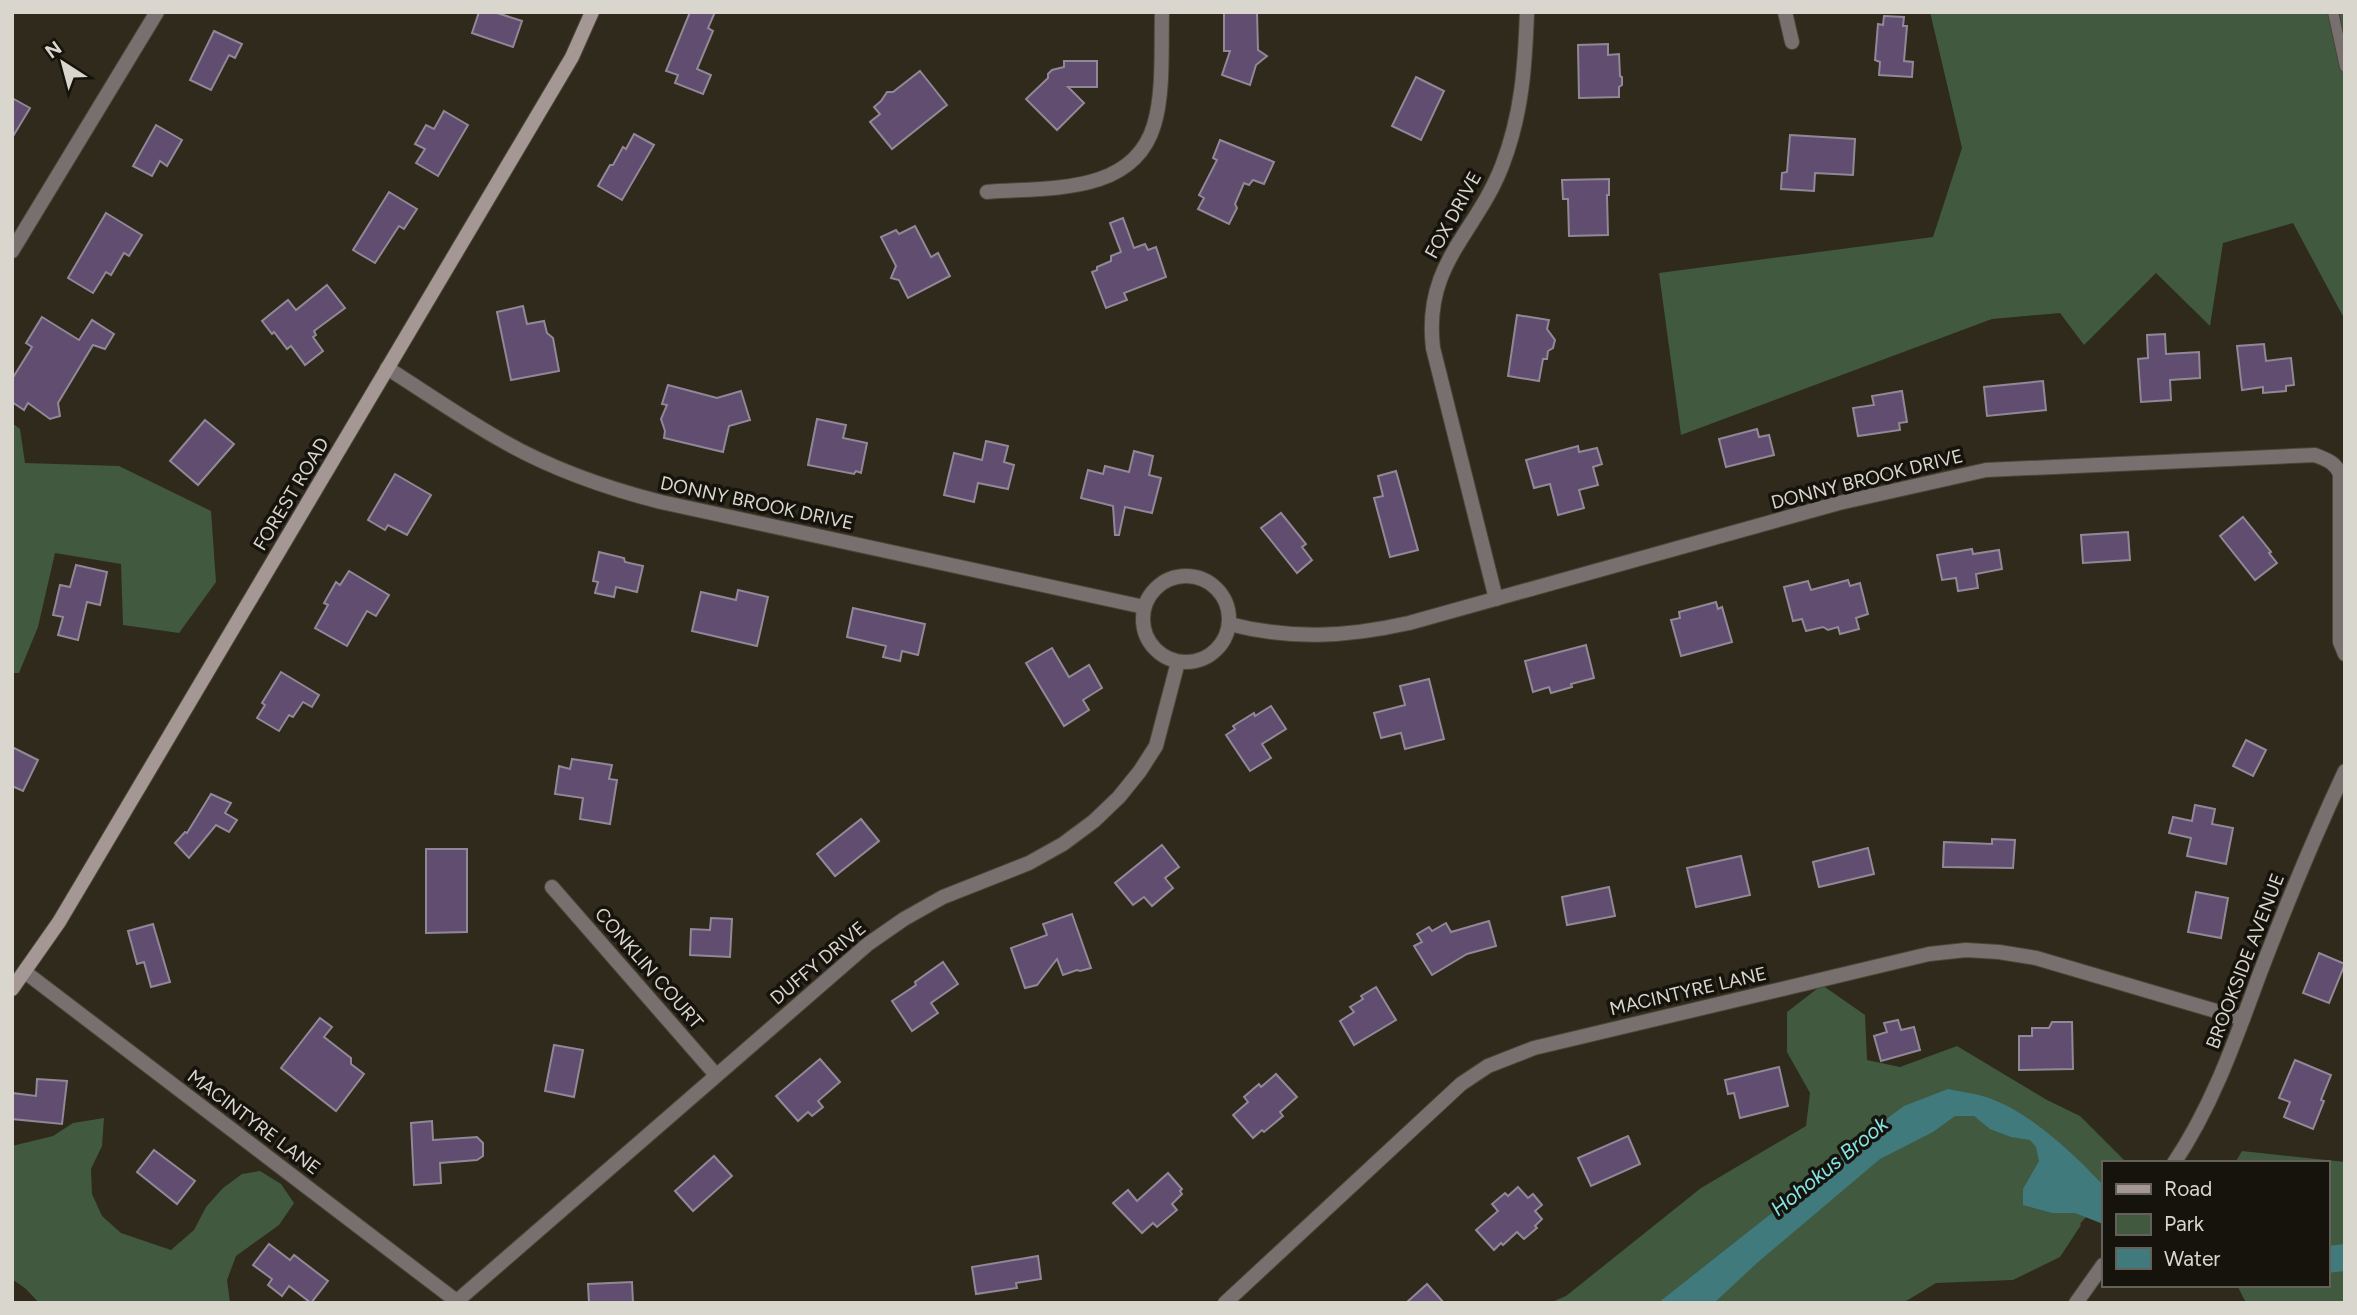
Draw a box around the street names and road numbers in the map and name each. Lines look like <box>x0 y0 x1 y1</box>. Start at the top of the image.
street label: FOX DRIVE <box>1420 167 1486 263</box>
street label: FOREST ROAD <box>248 433 334 555</box>
street label: DONNY BROOK DRIVE <box>1769 444 1965 514</box>
street label: DONNY BROOK DRIVE <box>658 471 856 535</box>
street label: BROOKSIDE AVENUE <box>2201 870 2289 1052</box>
street label: CONKLIN COURT <box>590 903 708 1034</box>
street label: DUFFY DRIVE <box>765 916 871 1010</box>
street label: MACINTYRE LANE <box>1607 962 1769 1020</box>
street label: MACINTYRE LANE <box>183 1064 325 1180</box>

